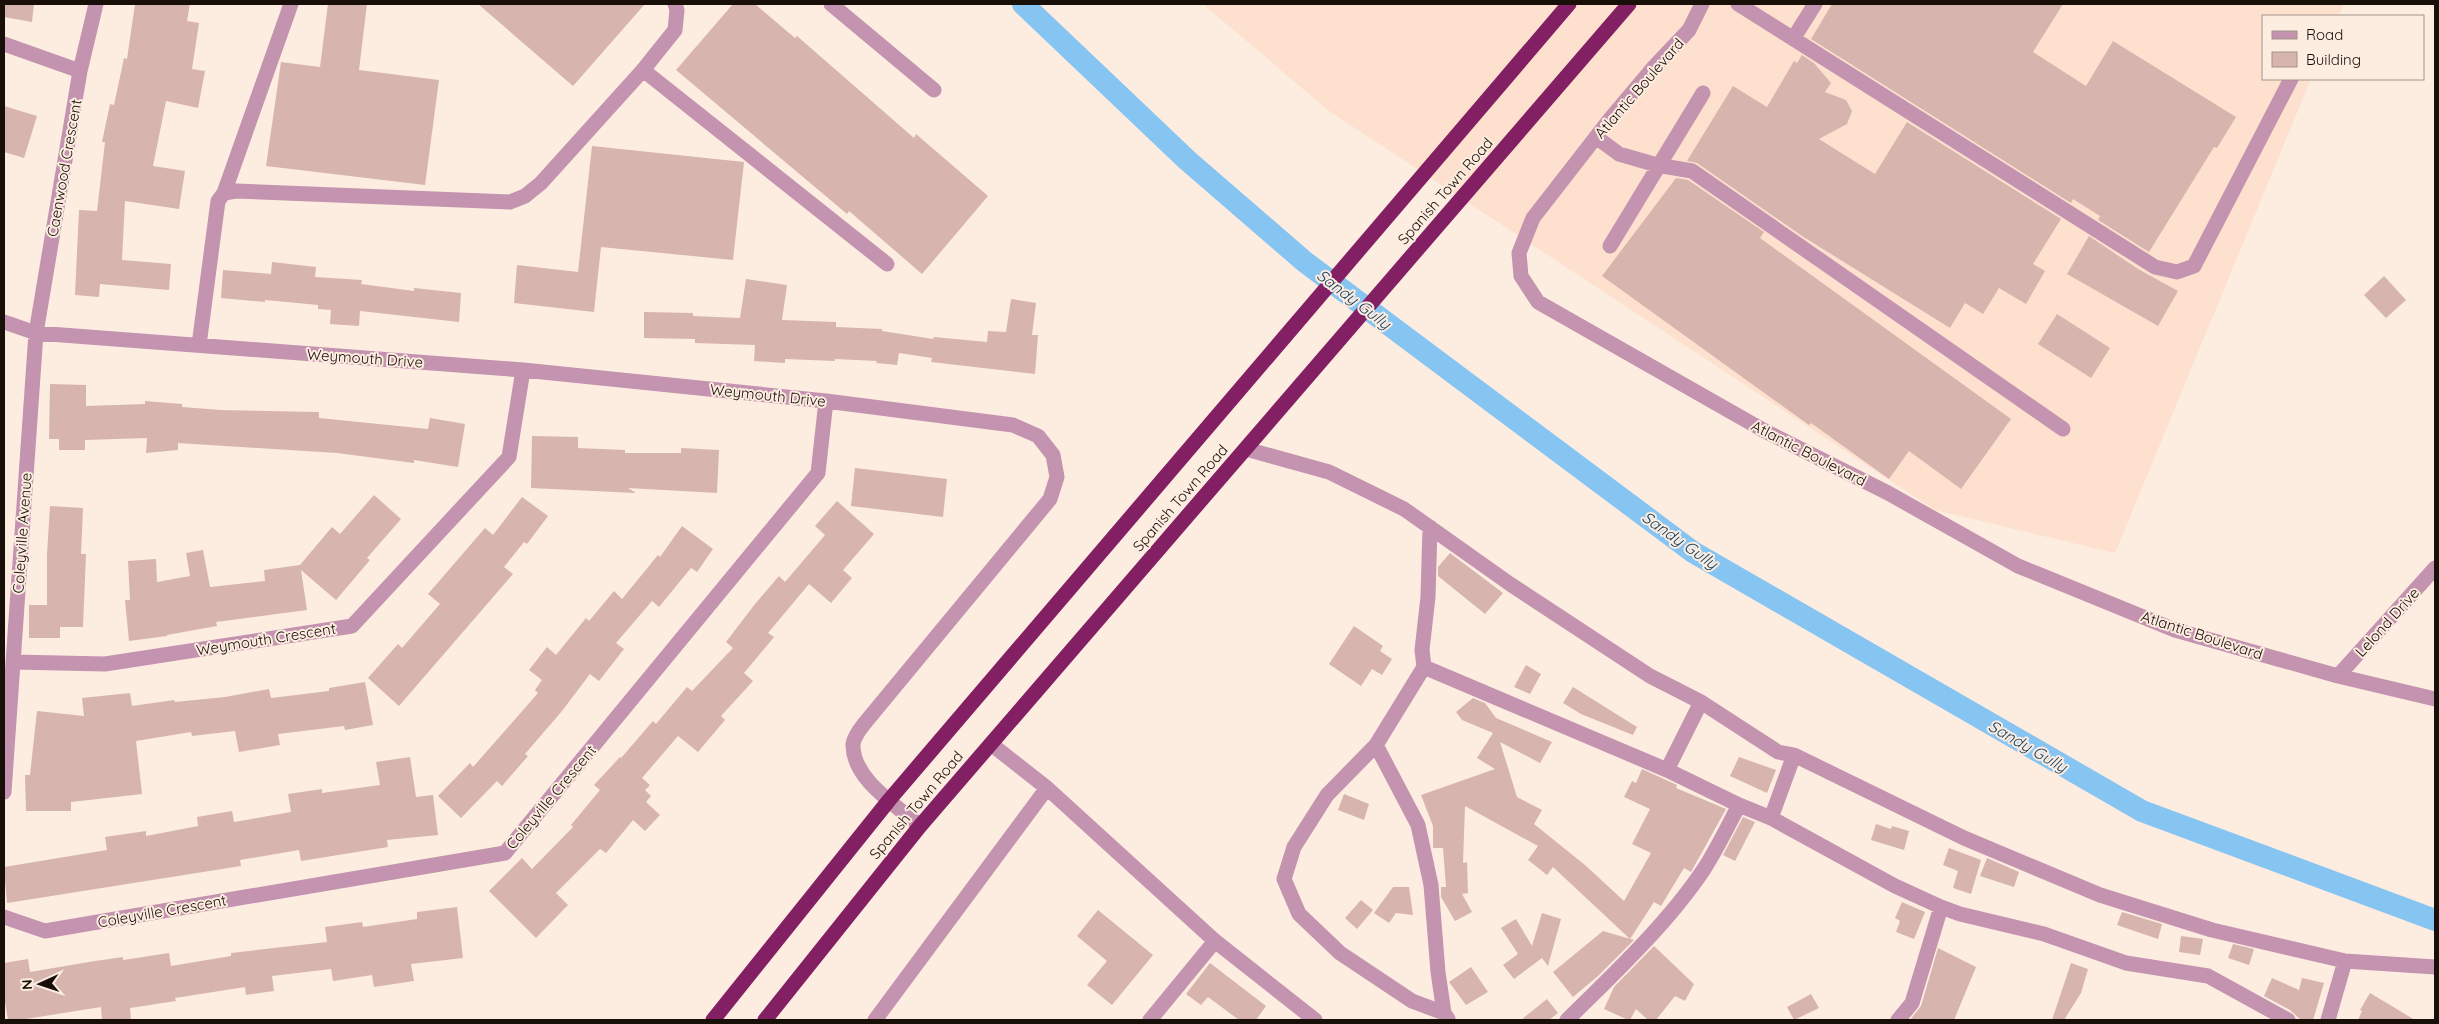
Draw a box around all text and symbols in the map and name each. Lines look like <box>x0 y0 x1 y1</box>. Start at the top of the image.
legend <box>2262 15 2424 80</box>
text: Road <box>2306 25 2343 44</box>
street label: Atlantic Boulevard <box>1590 34 1688 142</box>
text: Building <box>2306 50 2361 69</box>
street label: Caenwood Crescent <box>43 98 85 238</box>
street label: Spanish Town Road <box>1393 134 1497 248</box>
water label: Sandy Gully <box>1313 265 1396 334</box>
street label: Weymouth Drive <box>306 344 424 372</box>
street label: Weymouth Drive <box>709 379 827 411</box>
street label: Atlantic Boulevard <box>1748 416 1870 490</box>
street label: Spanish Town Road <box>1128 441 1232 555</box>
street label: Coleyville Avenue <box>8 472 36 594</box>
water label: Sandy Gully <box>1638 507 1722 574</box>
street label: Lelond Drive <box>2351 583 2423 661</box>
street label: Atlantic Boulevard <box>2139 606 2265 664</box>
street label: Weymouth Crescent <box>195 619 337 659</box>
water label: Sandy Gully <box>1985 715 2072 777</box>
street label: Coleyville Crescent <box>502 741 600 853</box>
street label: Spanish Town Road <box>865 747 967 863</box>
street label: Coleyville Crescent <box>96 890 228 932</box>
north arrow <box>15 959 65 1009</box>
text: N <box>18 979 36 990</box>

